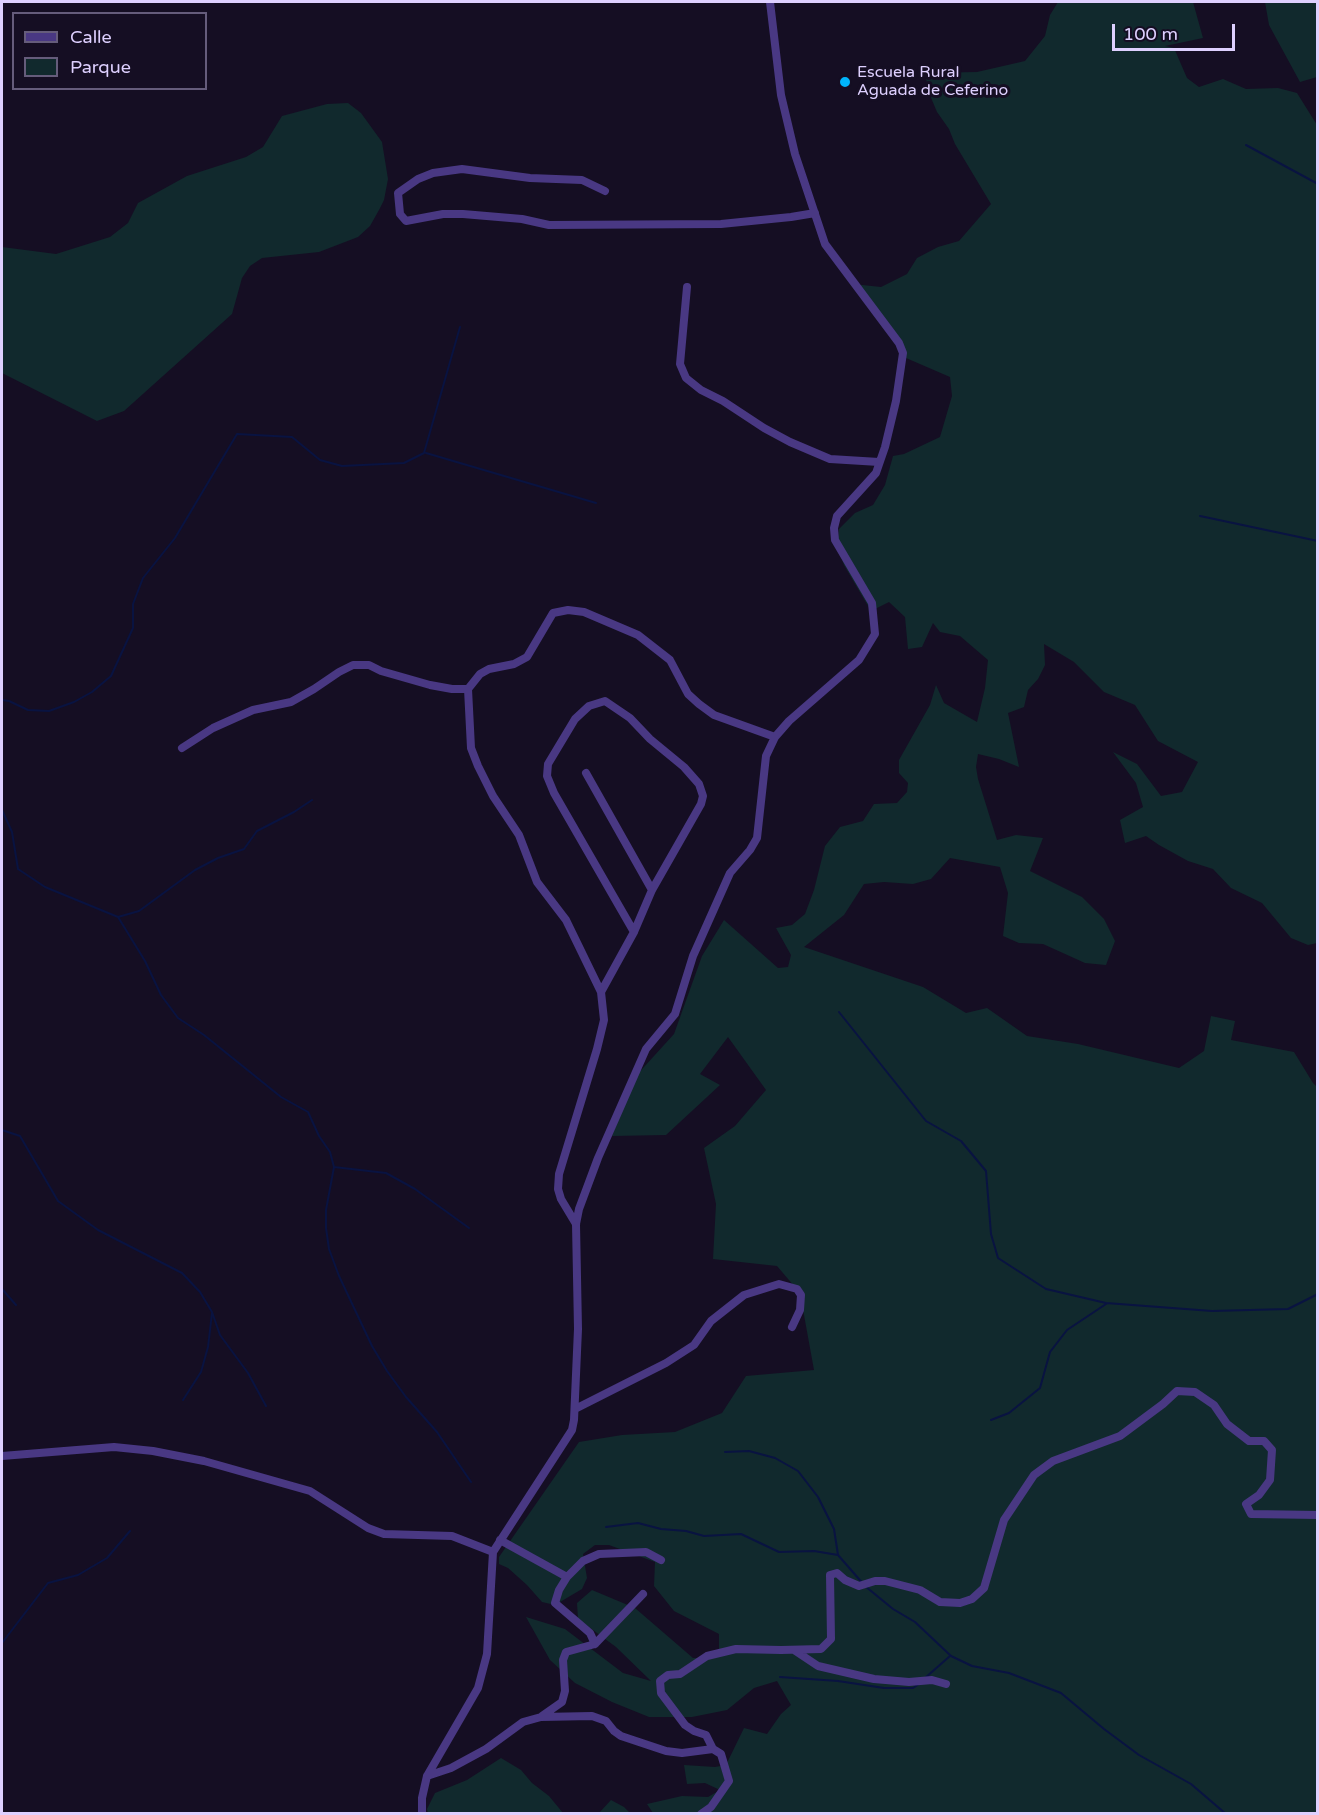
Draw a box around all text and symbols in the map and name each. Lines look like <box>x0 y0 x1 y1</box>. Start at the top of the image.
legend <box>12 12 207 90</box>
scale bar <box>1115 12 1238 50</box>
text: 100 m <box>1123 23 1178 45</box>
text: Calle <box>70 26 112 48</box>
text: Parque <box>70 56 131 78</box>
place label: Escuela Rural Aguada de Ceferino <box>857 63 1008 101</box>
marker: Escuela Rural Aguada de Ceferino <box>838 75 852 89</box>

